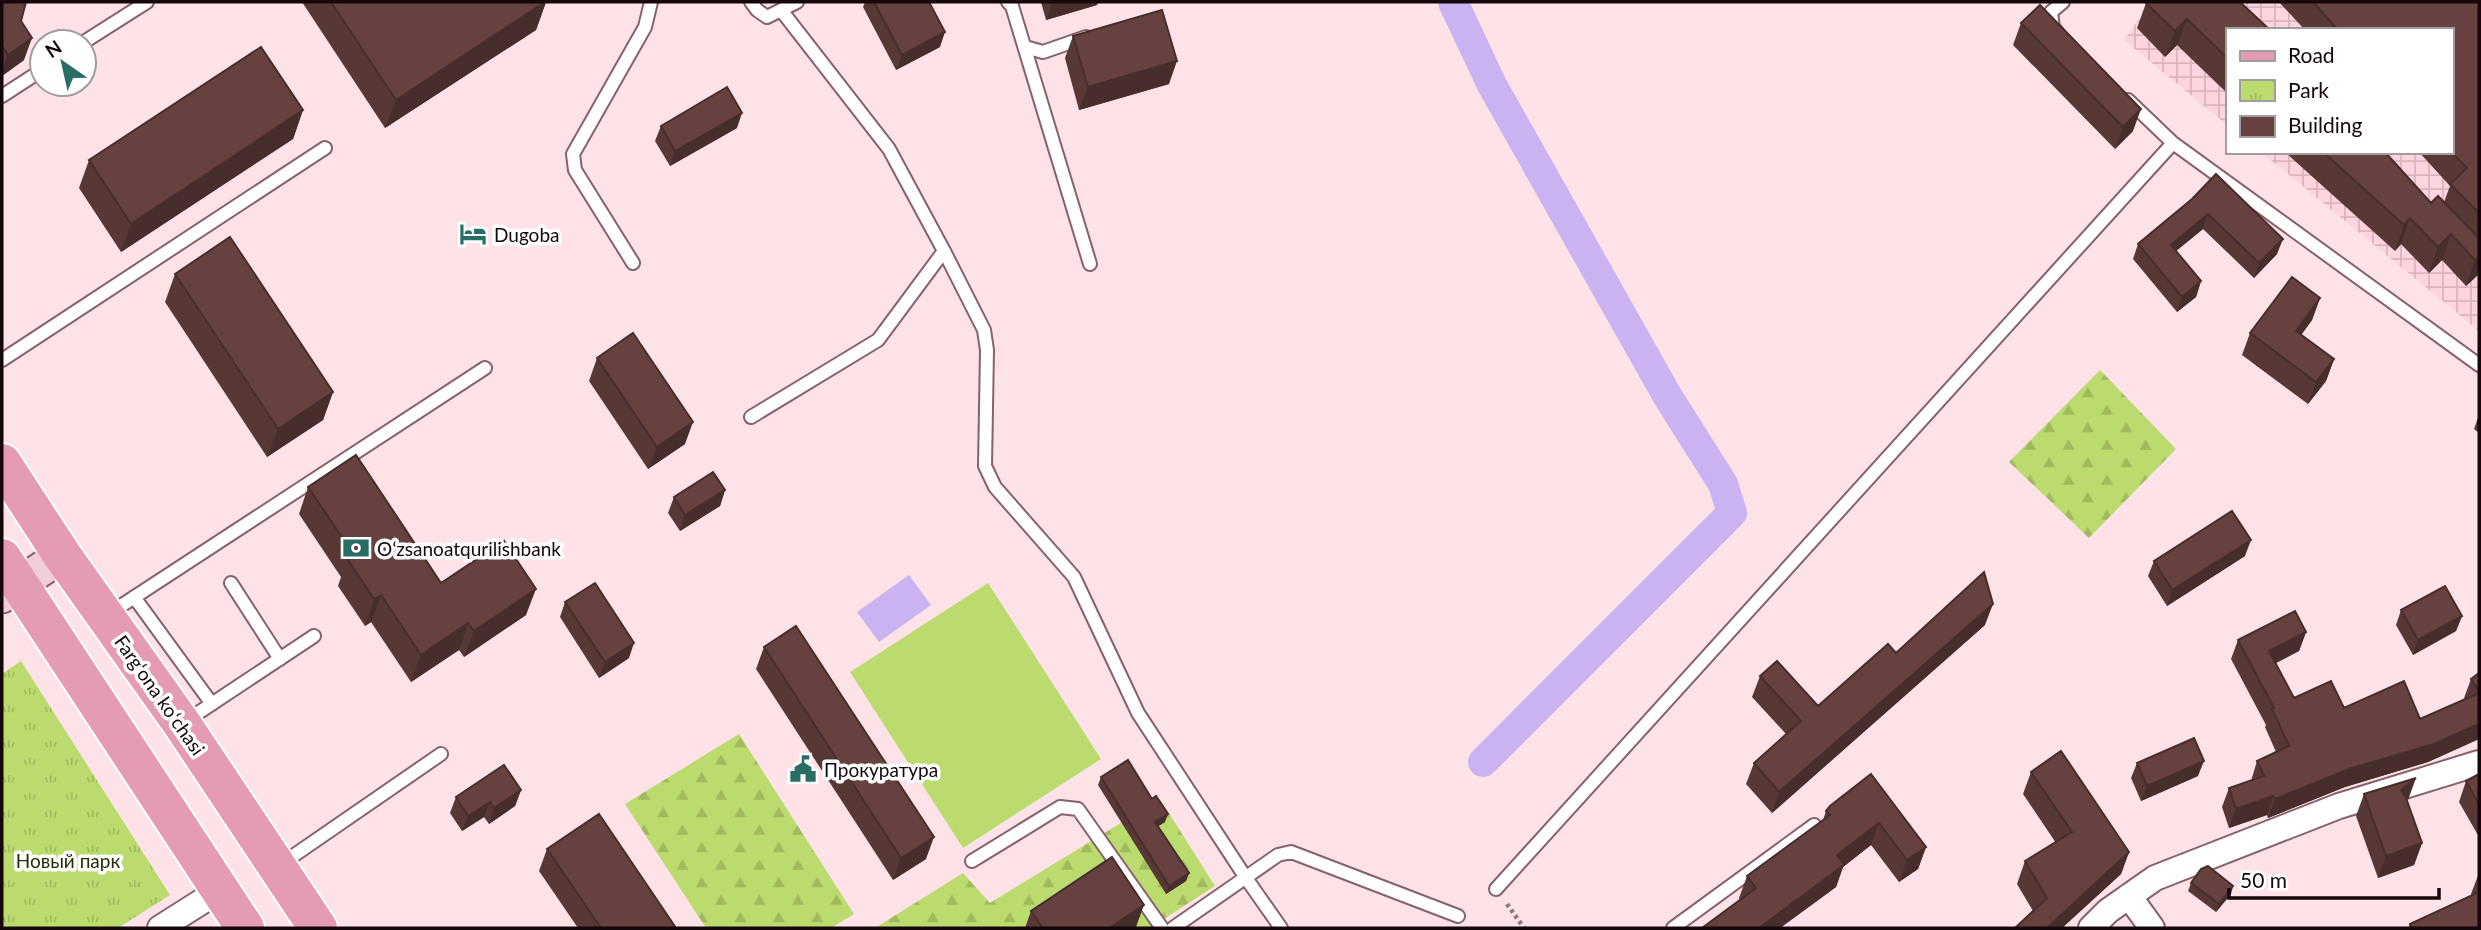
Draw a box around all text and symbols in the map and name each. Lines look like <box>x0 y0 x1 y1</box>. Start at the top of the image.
north arrow <box>28 28 98 98</box>
legend <box>2226 28 2453 154</box>
text: N <box>41 35 66 62</box>
text: Road <box>2288 42 2335 67</box>
text: Park <box>2288 77 2329 102</box>
text: Building <box>2288 112 2363 137</box>
hotel icon: Dugoba <box>458 219 488 249</box>
place label: Dugoba <box>494 223 559 246</box>
bank icon: Oʻzsanoatqurilishbank <box>341 533 371 563</box>
place label: Oʻzsanoatqurilishbank <box>377 537 561 560</box>
street label: Fargʻona koʻchasi <box>110 631 210 759</box>
public building icon: Прокуратура <box>788 754 818 784</box>
place label: Прокуратура <box>824 758 938 781</box>
park label: Новый парк <box>16 849 120 872</box>
scale bar <box>2229 856 2439 900</box>
text: 50 m <box>2240 867 2287 892</box>

